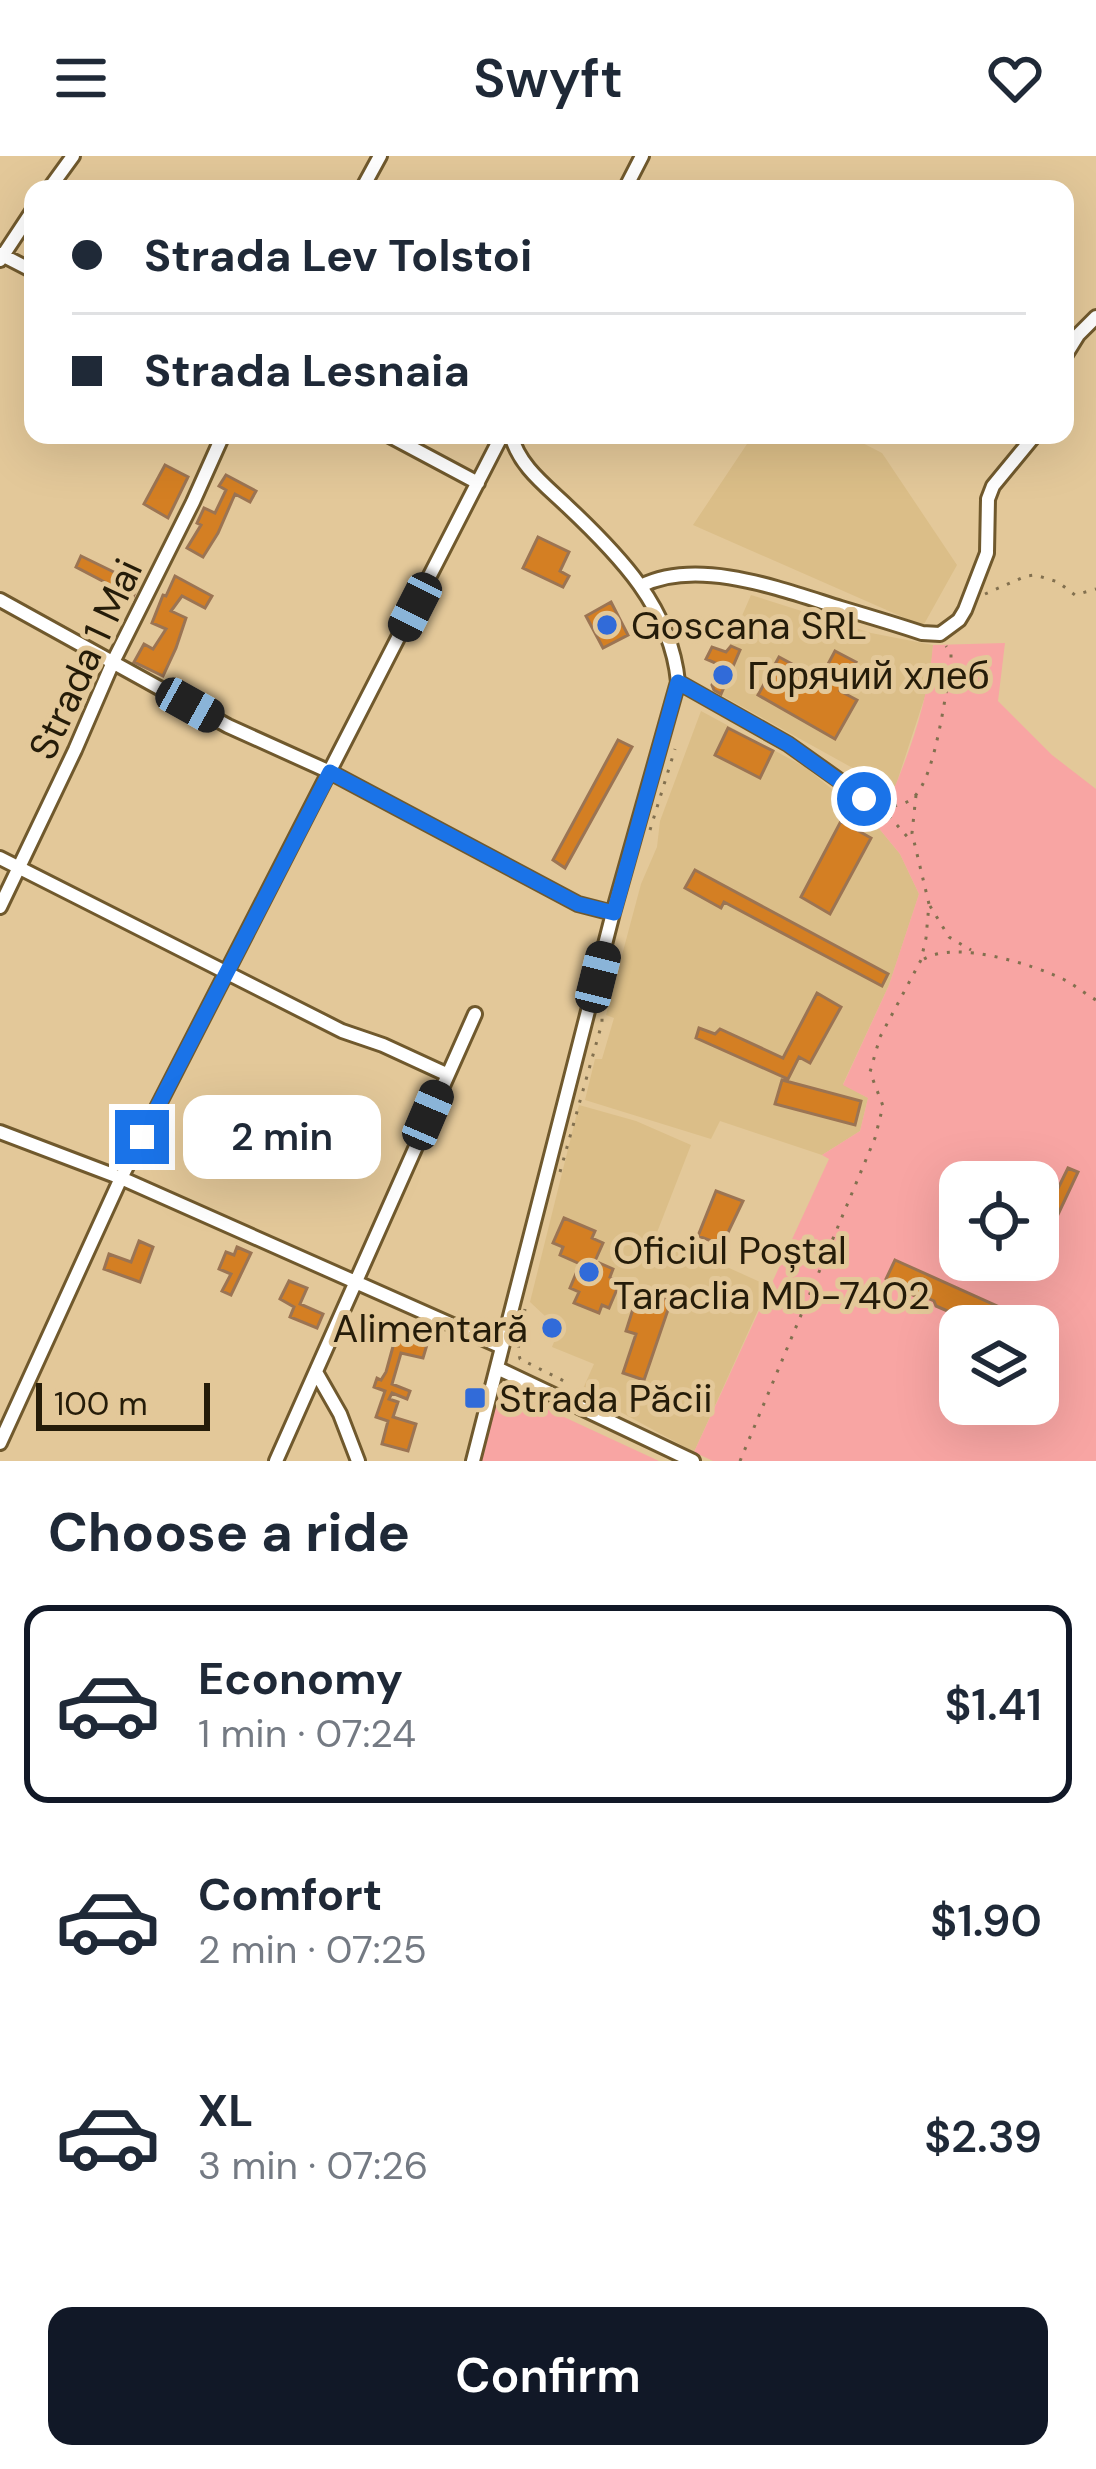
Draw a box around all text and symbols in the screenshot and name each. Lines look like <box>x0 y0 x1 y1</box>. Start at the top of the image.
text: Swyft <box>473 43 623 114</box>
icon: menu <box>48 45 114 111</box>
icon: heart <box>982 45 1048 111</box>
text: Strada Lev Tolstoi <box>144 226 532 285</box>
text: Strada Lesnaia <box>144 341 470 400</box>
street label: Strada 1 Mai <box>17 551 154 768</box>
car <box>383 567 447 647</box>
place label: Goscana SRL <box>631 600 867 651</box>
marker: Goscana SRL <box>594 612 620 638</box>
place label: Горячий хлеб <box>747 650 990 701</box>
marker: Горячий хлеб <box>710 662 736 688</box>
car <box>150 672 230 738</box>
route start <box>837 772 891 826</box>
car <box>572 938 624 1016</box>
car <box>397 1075 459 1155</box>
callout: 2 min <box>184 1095 382 1179</box>
route end <box>115 1110 169 1164</box>
text: 2 min <box>231 1111 333 1162</box>
map controls <box>939 1161 1059 1425</box>
button: locate <box>939 1161 1059 1281</box>
place label: Oficiul Poștal Taraclia MD-7402 <box>613 1225 930 1321</box>
marker: Oficiul Poștal Taraclia MD-7402 <box>576 1259 602 1285</box>
place label: Alimentară <box>333 1303 528 1354</box>
button: layers <box>939 1305 1059 1425</box>
marker: Alimentară <box>539 1315 565 1341</box>
place label: Strada Păcii <box>499 1373 713 1424</box>
scale bar <box>36 1377 210 1430</box>
text: 100 m <box>54 1382 148 1425</box>
marker: Strada Păcii <box>462 1385 488 1411</box>
text: Choose a ride <box>48 1497 410 1568</box>
text: Economy <box>198 1649 403 1708</box>
icon: car <box>54 1650 162 1758</box>
text: $1.41 <box>944 1675 1042 1734</box>
text: 1 min · 07:24 <box>198 1708 416 1759</box>
text: Comfort <box>198 1865 382 1924</box>
icon: car <box>54 1866 162 1974</box>
text: $1.90 <box>930 1891 1042 1950</box>
text: 2 min · 07:25 <box>198 1924 427 1975</box>
text: XL <box>198 2081 253 2140</box>
icon: car <box>54 2082 162 2190</box>
text: $2.39 <box>924 2107 1042 2166</box>
text: 3 min · 07:26 <box>198 2140 428 2191</box>
button: Confirm <box>48 2307 1048 2445</box>

